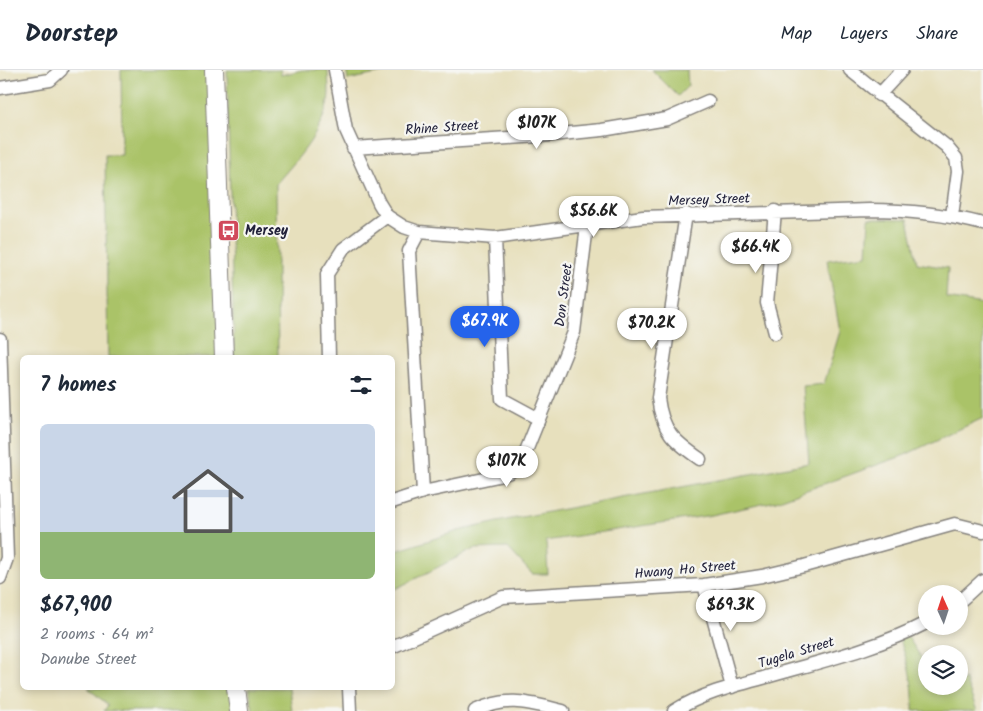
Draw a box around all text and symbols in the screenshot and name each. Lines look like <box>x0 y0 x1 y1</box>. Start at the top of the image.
text: Doorstep <box>25 15 118 54</box>
text: Map <box>781 20 812 49</box>
text: Layers <box>840 20 888 49</box>
text: Share <box>916 20 958 49</box>
pin: $107K <box>502 108 572 150</box>
text: $107K <box>517 111 557 136</box>
street label: Rhine Street <box>404 114 480 142</box>
street label: Mersey Street <box>668 188 751 212</box>
pin: $56.6K <box>553 196 635 238</box>
text: $56.6K <box>570 199 618 224</box>
bus stop icon: Mersey <box>217 218 241 242</box>
place label: Mersey <box>245 220 289 242</box>
pin: $66.4K <box>715 232 797 274</box>
text: $66.4K <box>732 235 780 260</box>
street label: Don Street <box>549 261 579 328</box>
pin: $67.9K <box>444 306 526 348</box>
pin: $70.2K <box>611 308 693 350</box>
text: $67.9K <box>461 309 509 334</box>
text: $70.2K <box>628 311 676 336</box>
text: 7 homes <box>40 369 117 402</box>
icon: filters <box>347 371 375 399</box>
pin: $107K <box>472 446 542 488</box>
text: $107K <box>487 449 527 474</box>
icon: home <box>163 456 253 546</box>
street label: Hwang Ho Street <box>633 555 737 585</box>
north arrow <box>918 585 968 635</box>
map controls <box>918 585 968 695</box>
text: $67,900 <box>40 589 111 622</box>
pin: $69.3K <box>690 590 772 632</box>
text: $69.3K <box>707 593 755 618</box>
text: 2 rooms · 64 m² <box>40 622 153 647</box>
street label: Tugela Street <box>756 631 837 675</box>
button: layers <box>918 645 968 695</box>
text: Danube Street <box>40 647 137 672</box>

